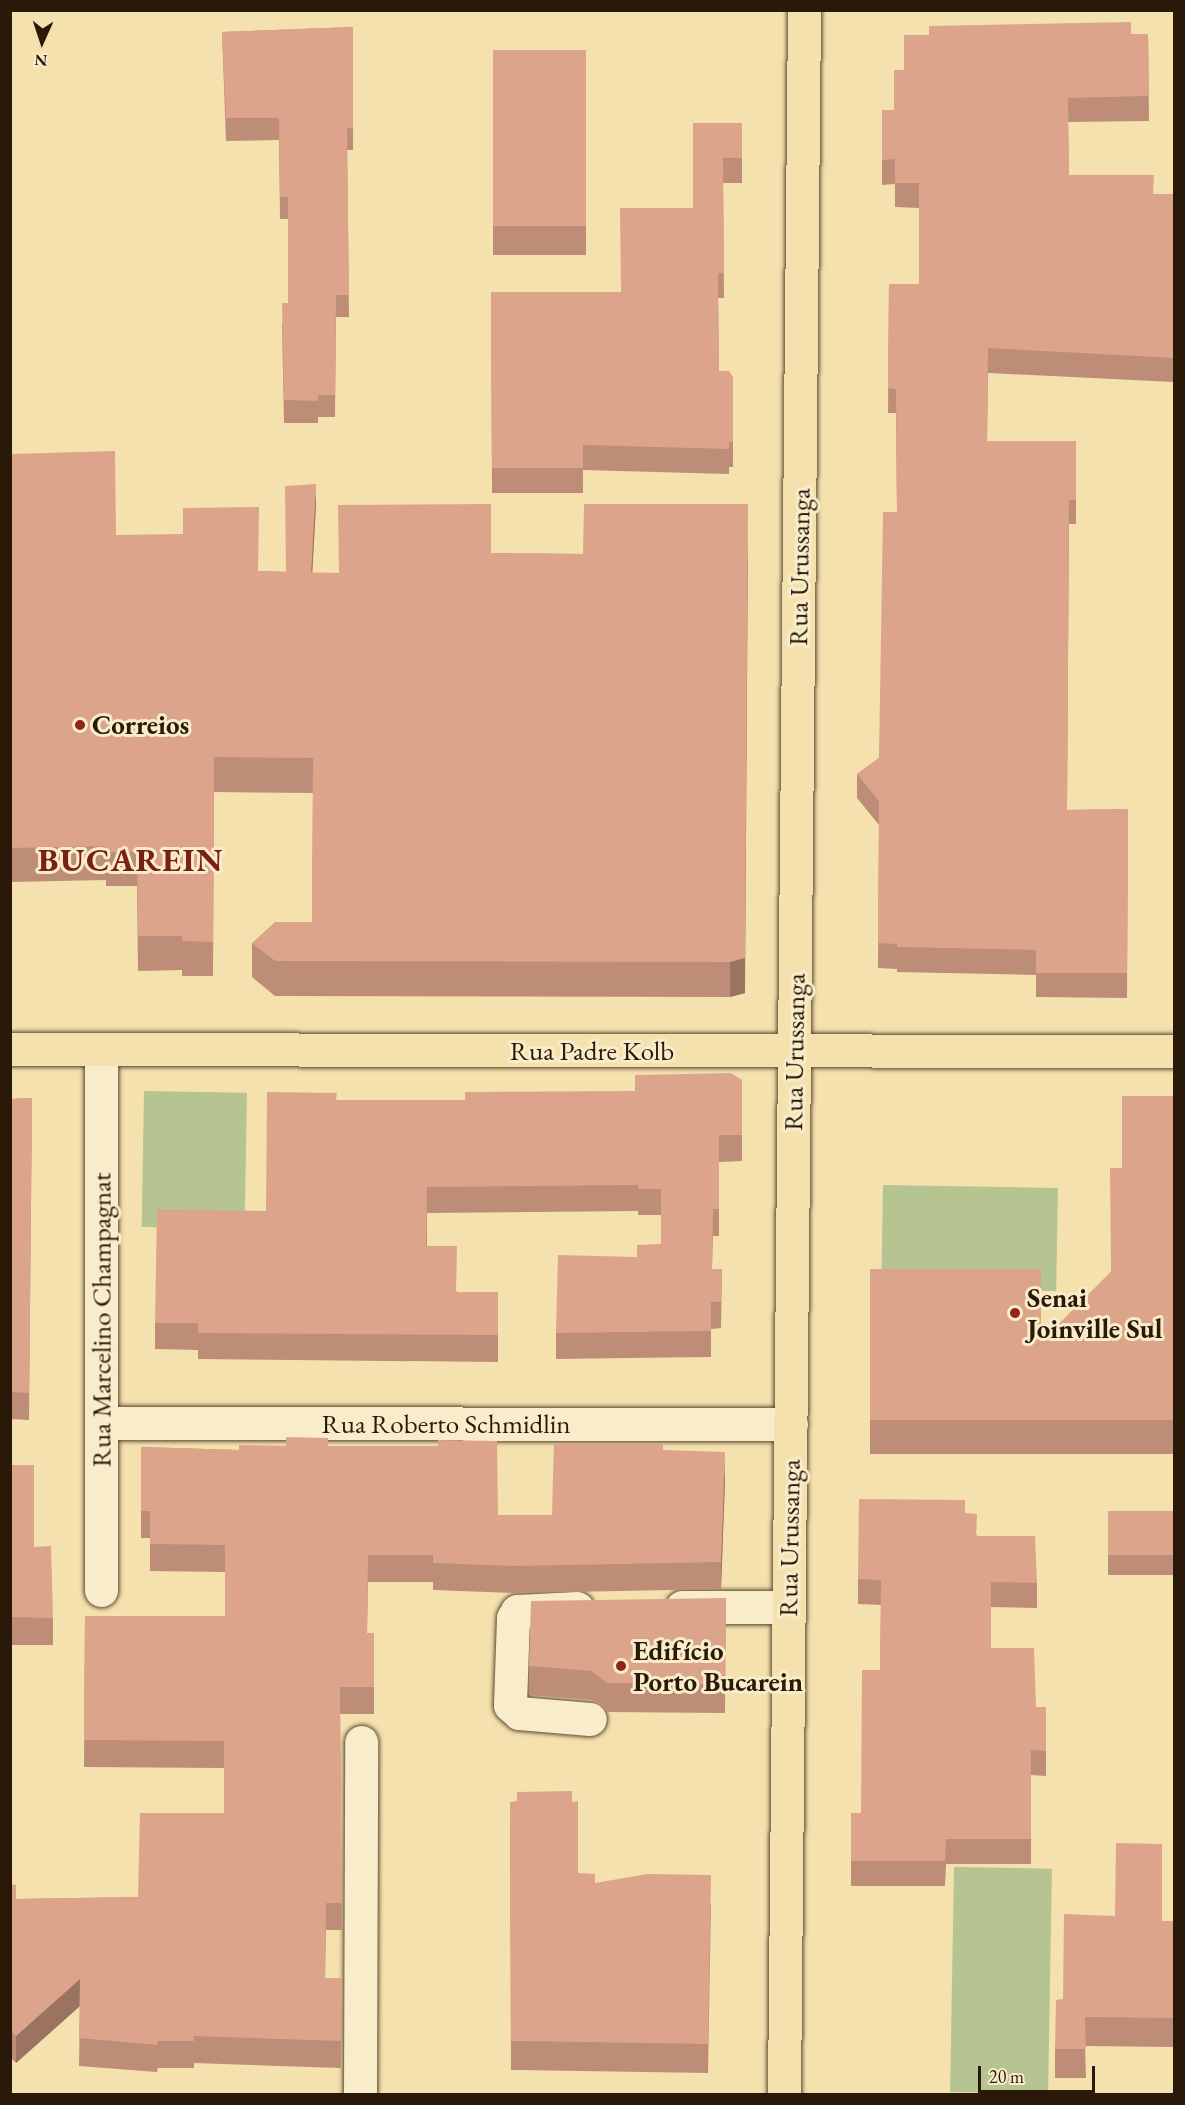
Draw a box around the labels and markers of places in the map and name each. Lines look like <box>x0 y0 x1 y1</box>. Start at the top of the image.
place label: Correios <box>92 709 189 741</box>
marker: Correios <box>73 718 87 732</box>
place label: Senai Joinville Sul <box>1027 1281 1162 1344</box>
marker: Senai Joinville Sul <box>1008 1306 1022 1320</box>
place label: Edifício Porto Bucarein <box>633 1634 803 1697</box>
marker: Edifício Porto Bucarein <box>614 1659 628 1673</box>

